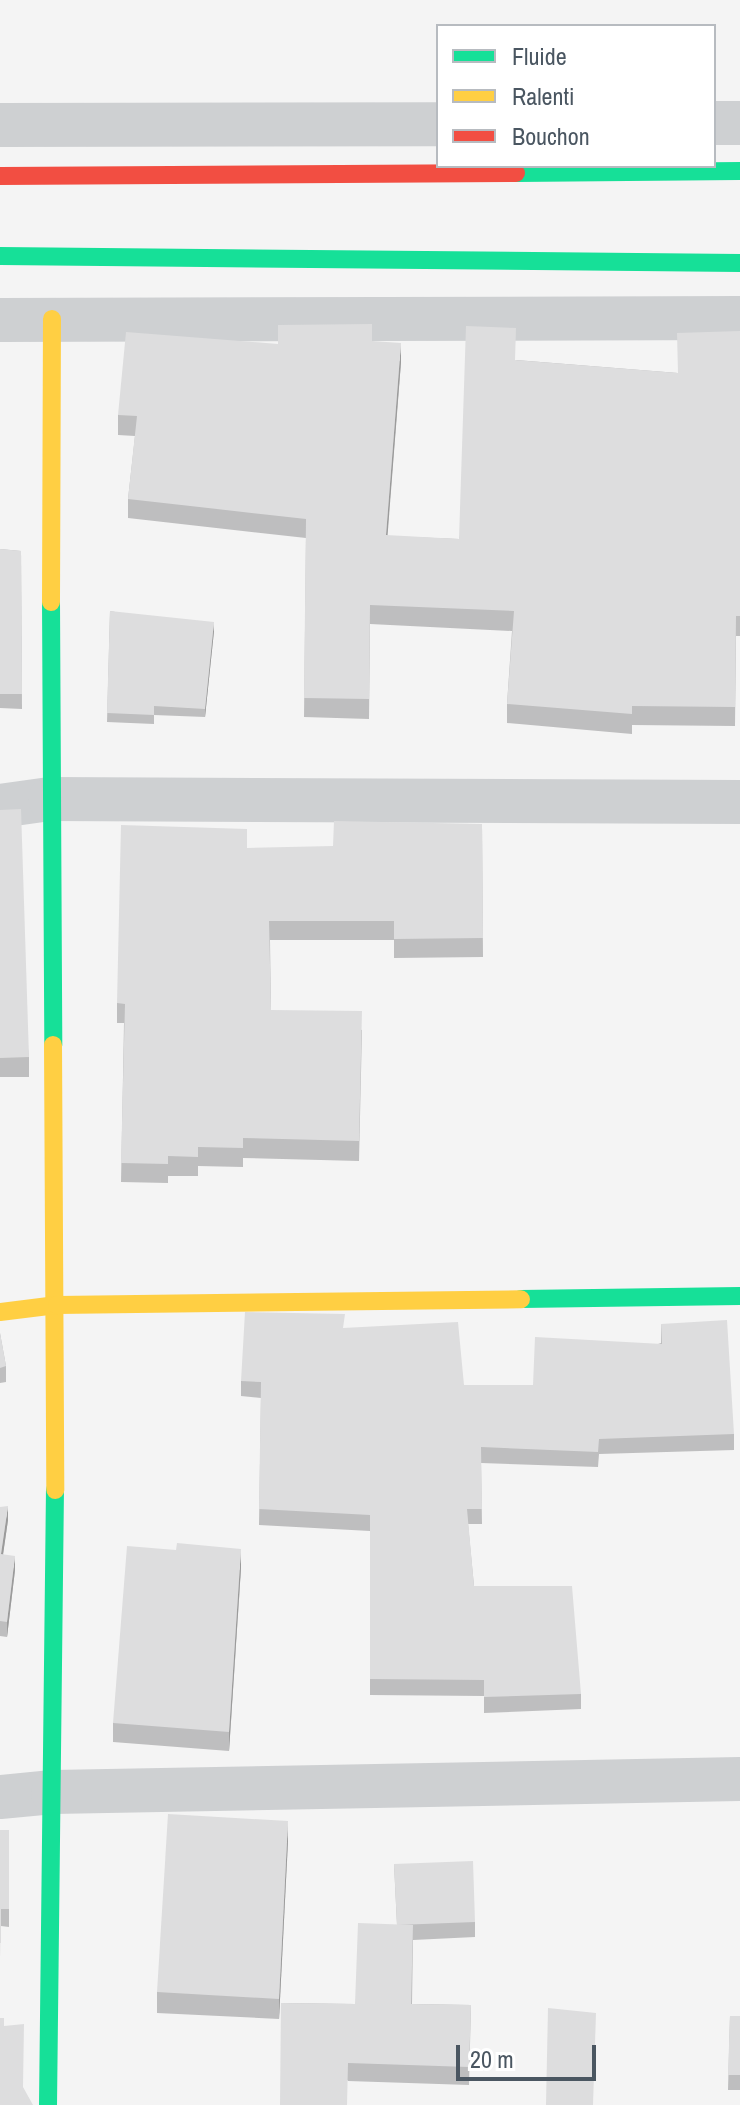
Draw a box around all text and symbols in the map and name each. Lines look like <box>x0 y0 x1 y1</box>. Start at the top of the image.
legend <box>436 24 716 168</box>
text: Fluide <box>512 40 567 72</box>
text: Ralenti <box>512 80 574 112</box>
text: Bouchon <box>512 120 590 152</box>
scale bar <box>460 2029 600 2079</box>
text: 20 m <box>470 2043 514 2075</box>

